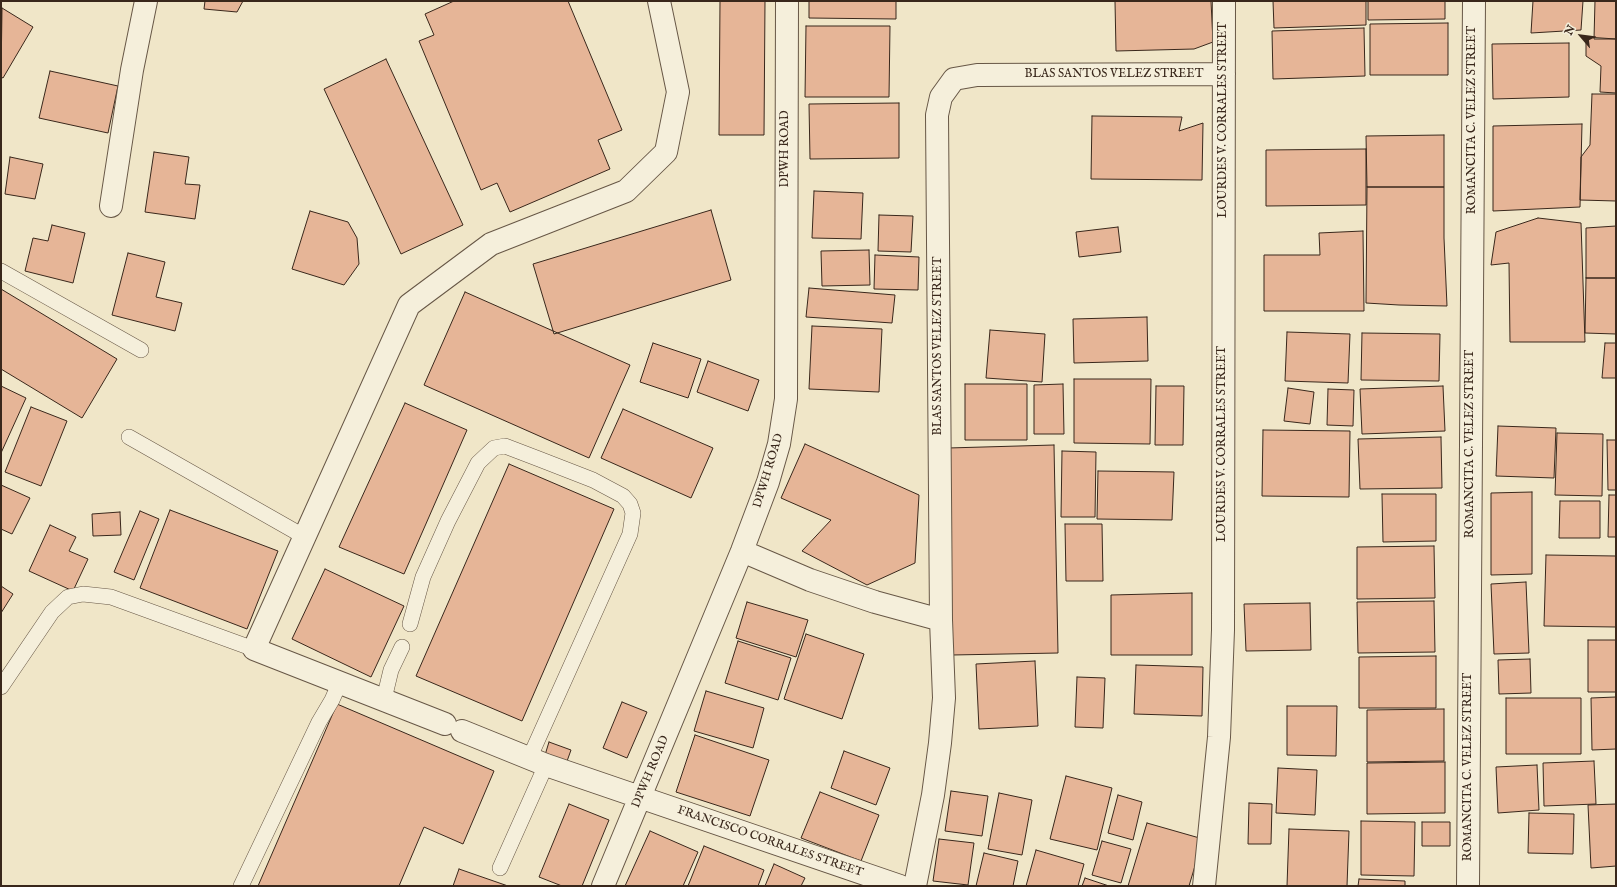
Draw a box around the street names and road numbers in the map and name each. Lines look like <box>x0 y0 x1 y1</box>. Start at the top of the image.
street label: LOURDES V. CORRALES STREET <box>1217 22 1231 218</box>
street label: ROMANCITA C. VELEZ STREET <box>1466 26 1480 214</box>
street label: BLAS SANTOS VELEZ STREET <box>1025 68 1203 82</box>
street label: DPWH ROAD <box>779 110 793 188</box>
street label: BLAS SANTOS VELEZ STREET <box>932 257 946 435</box>
street label: LOURDES V. CORRALES STREET <box>1216 346 1230 542</box>
street label: ROMANCITA C. VELEZ STREET <box>1464 350 1478 538</box>
street label: DPWH ROAD <box>751 432 787 510</box>
street label: ROMANCITA C. VELEZ STREET <box>1462 673 1476 861</box>
street label: DPWH ROAD <box>629 734 673 810</box>
street label: FRANCISCO CORRALES STREET <box>675 803 865 881</box>

